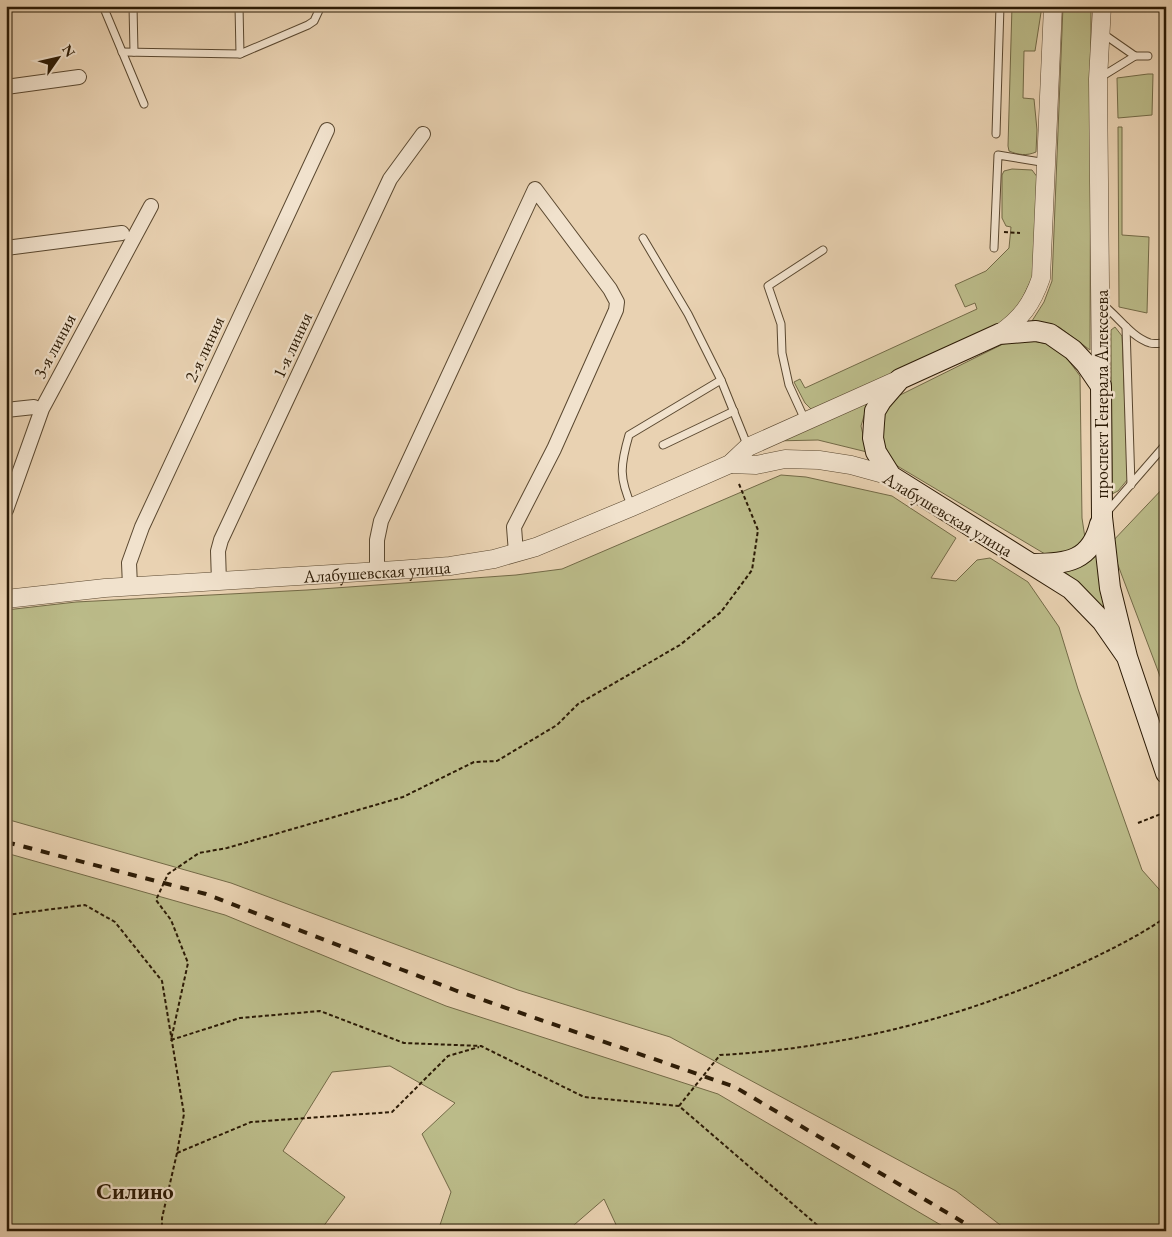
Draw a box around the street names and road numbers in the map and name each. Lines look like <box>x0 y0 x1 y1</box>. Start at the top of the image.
street label: проспект Генерала Алексеева <box>1090 289 1113 498</box>
street label: 1-я линия <box>267 308 317 382</box>
street label: 3-я линия <box>27 310 81 382</box>
street label: 2-я линия <box>179 312 229 386</box>
street label: Алабушевская улица <box>878 466 1018 562</box>
street label: Алабушевская улица <box>302 554 452 587</box>

